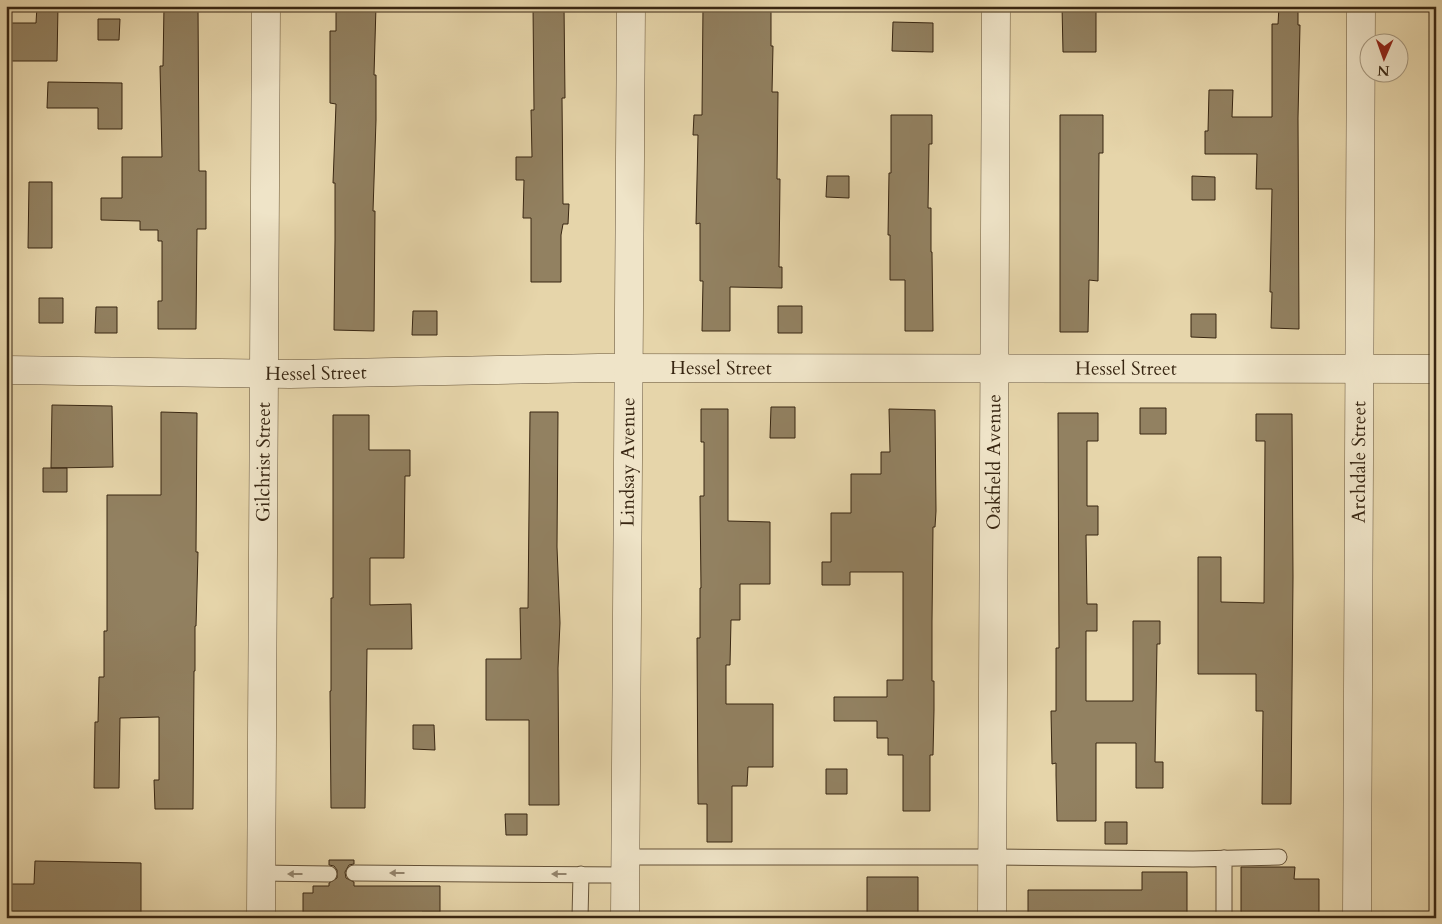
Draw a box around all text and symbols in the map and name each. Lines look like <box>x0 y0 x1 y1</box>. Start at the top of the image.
north arrow <box>1360 32 1410 82</box>
text: N <box>1377 61 1390 80</box>
street label: Hessel Street <box>670 355 772 381</box>
street label: Hessel Street <box>1075 356 1177 382</box>
street label: Hessel Street <box>265 360 367 387</box>
street label: Oakfield Avenue <box>981 394 1007 530</box>
street label: Lindsay Avenue <box>615 397 641 527</box>
street label: Archdale Street <box>1346 401 1372 523</box>
street label: Gilchrist Street <box>250 402 277 522</box>
one-way arrow <box>388 869 404 877</box>
one-way arrow <box>287 870 303 878</box>
one-way arrow <box>551 870 567 878</box>

